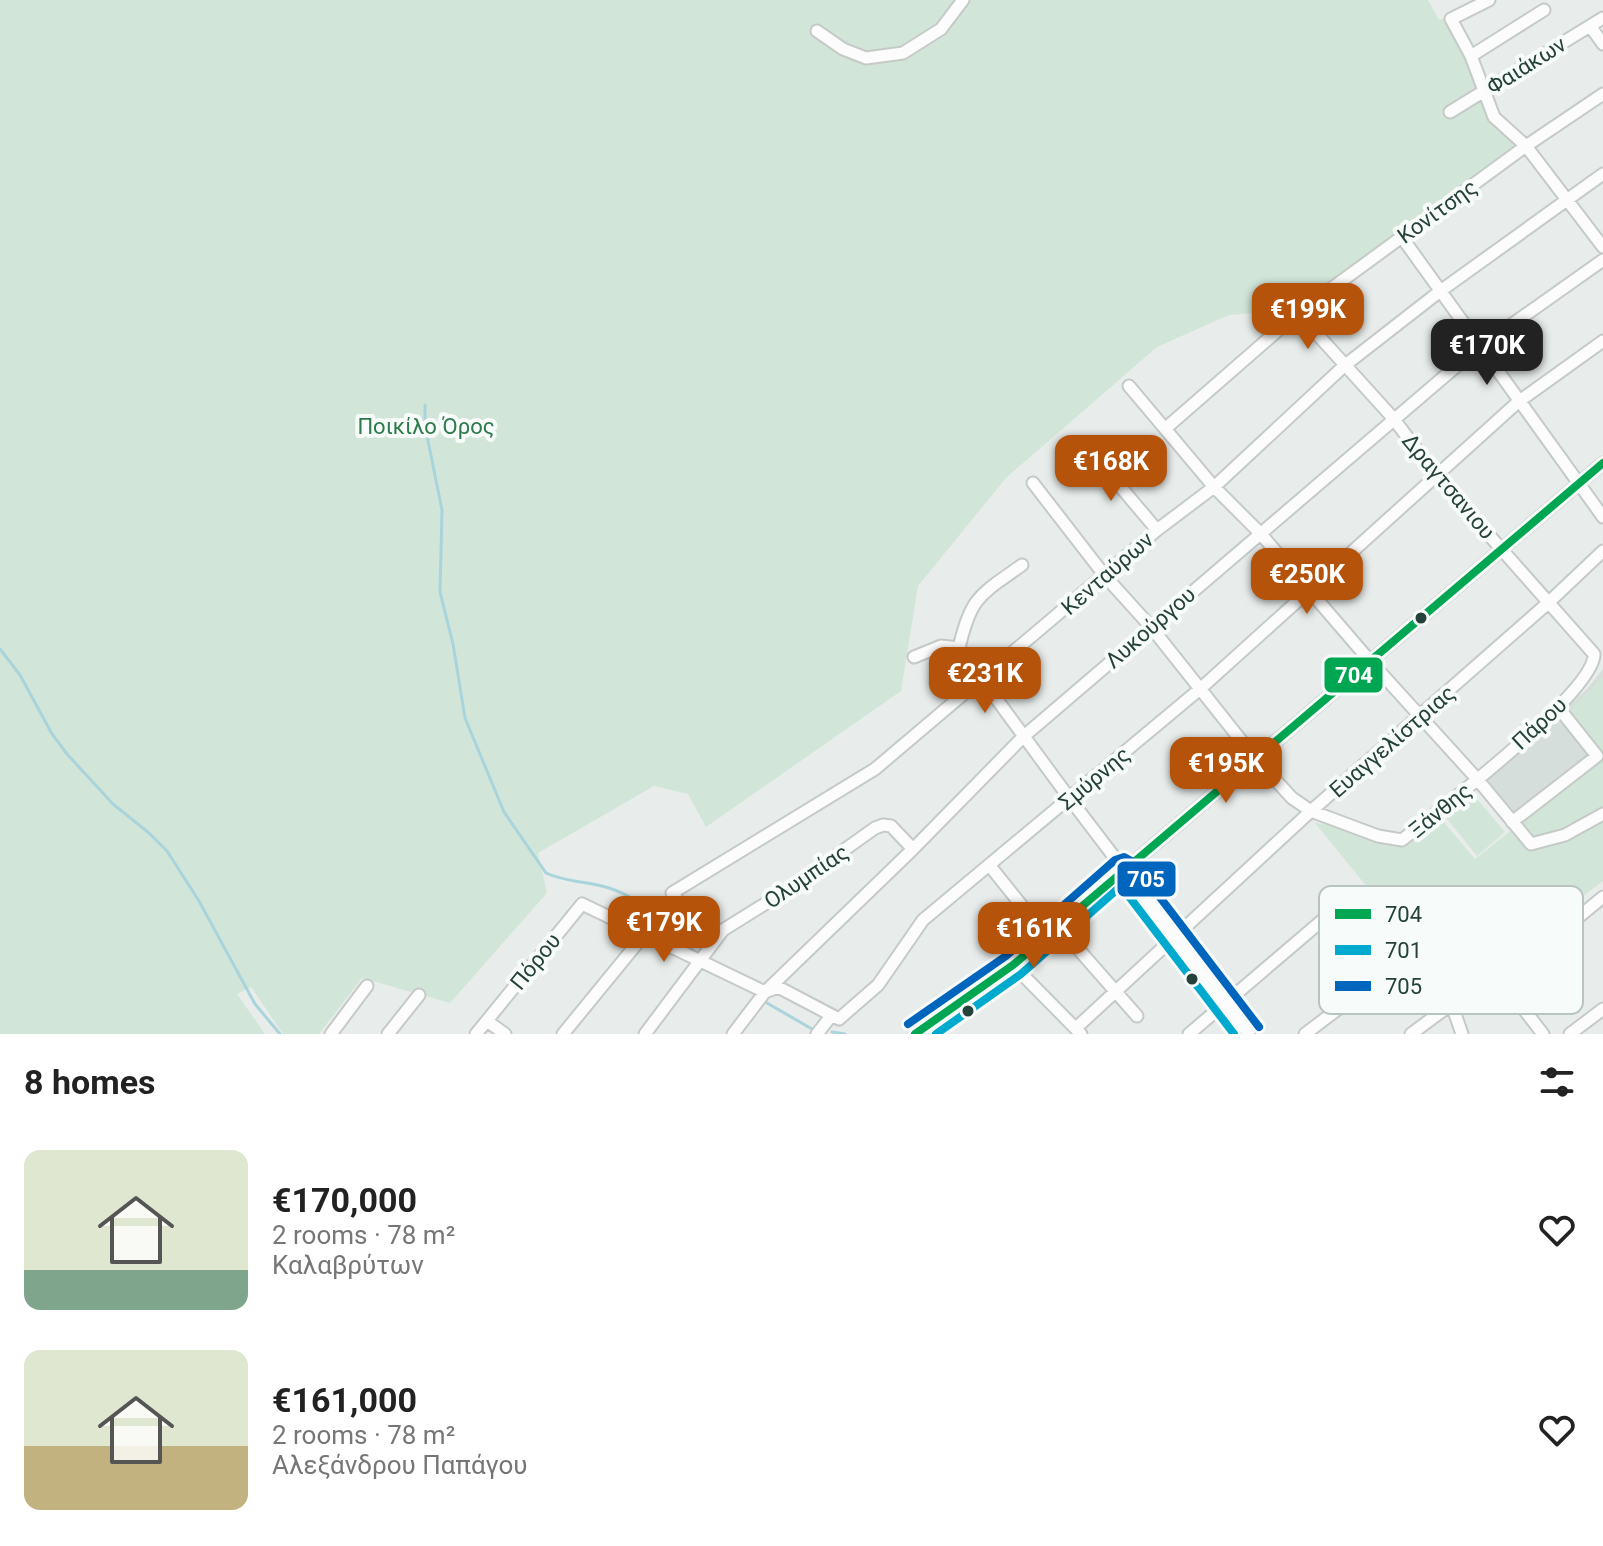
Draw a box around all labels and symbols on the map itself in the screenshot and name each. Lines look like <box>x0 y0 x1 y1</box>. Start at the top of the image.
street label: Φαιάκων <box>1482 31 1571 99</box>
street label: Κονίτσης <box>1393 174 1482 248</box>
pin: €199K <box>1252 283 1364 351</box>
pin: €170K <box>1431 319 1543 387</box>
park label: Ποικίλο Όρος <box>357 414 495 439</box>
street label: Δραγτσανιου <box>1397 428 1500 544</box>
pin: €168K <box>1055 435 1167 503</box>
street label: Κενταύρων <box>1056 527 1159 620</box>
pin: €250K <box>1251 548 1363 616</box>
street label: Λυκούργου <box>1100 582 1200 673</box>
unlabelled marker <box>1413 610 1429 626</box>
pin: €231K <box>929 647 1041 715</box>
line badge: 704 <box>1323 656 1384 694</box>
text: 704 <box>1335 663 1373 688</box>
street label: Ευαγγελίστριας <box>1325 680 1460 803</box>
street label: Πάρου <box>1507 692 1572 755</box>
pin: €195K <box>1170 737 1282 805</box>
street label: Σμύρνης <box>1054 742 1135 815</box>
street label: Ξάνθης <box>1404 778 1476 843</box>
street label: Ολυμπίας <box>760 839 853 914</box>
line badge: 705 <box>1116 860 1177 898</box>
text: 705 <box>1127 867 1165 892</box>
legend <box>1319 886 1583 1014</box>
pin: €179K <box>608 896 720 964</box>
pin: €161K <box>978 902 1090 970</box>
text: 704 <box>1385 902 1422 927</box>
street label: Πόρου <box>505 928 566 995</box>
text: 701 <box>1385 938 1422 963</box>
unlabelled marker <box>1184 971 1200 987</box>
text: 705 <box>1385 974 1422 999</box>
unlabelled marker <box>960 1003 976 1019</box>

